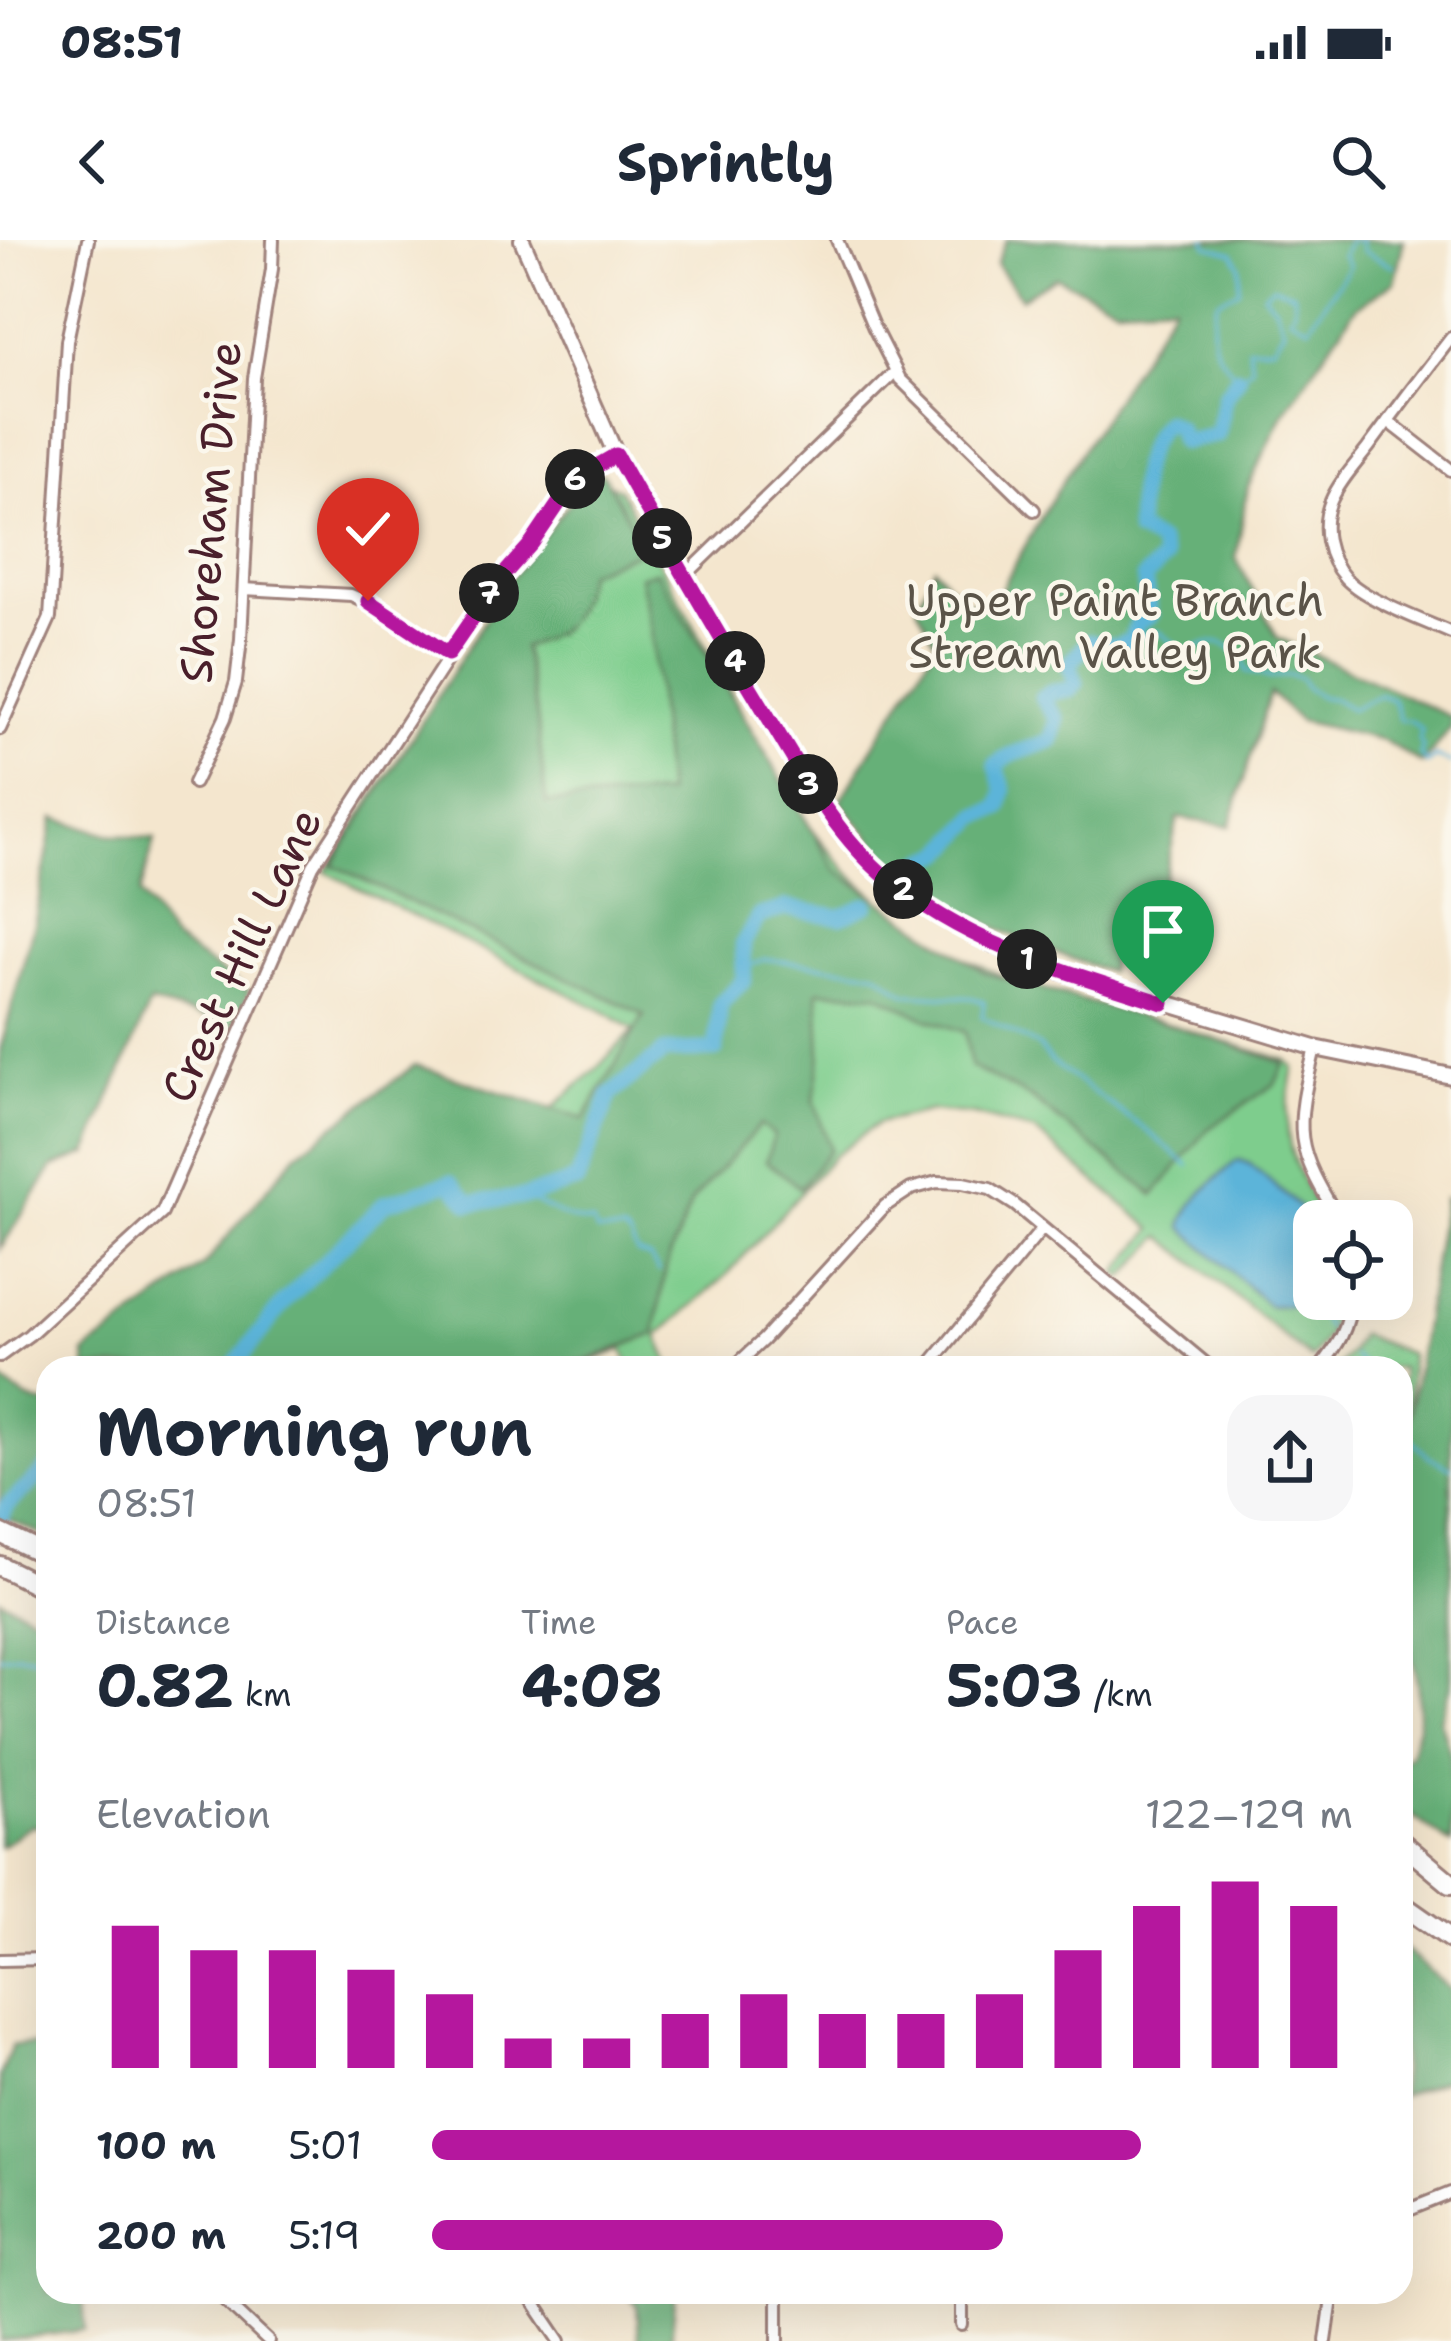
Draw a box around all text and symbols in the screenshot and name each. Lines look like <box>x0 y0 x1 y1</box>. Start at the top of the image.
text: 08:51 <box>60 12 183 72</box>
text: Sprintly <box>616 126 835 198</box>
icon: back <box>60 129 126 195</box>
icon: search <box>1325 129 1391 195</box>
street label: Shoreham Drive <box>165 339 255 685</box>
pin: 6 <box>545 449 605 509</box>
text: 6 <box>563 456 587 501</box>
pin <box>317 478 419 601</box>
icon: check <box>335 496 401 562</box>
pin: 5 <box>632 508 692 568</box>
text: 5 <box>652 515 672 560</box>
pin: 7 <box>459 563 519 623</box>
text: 7 <box>477 570 501 615</box>
park label: Upper Paint Branch Stream Valley Park <box>906 570 1324 682</box>
pin: 4 <box>705 631 765 691</box>
text: 4 <box>723 638 747 683</box>
pin: 3 <box>778 754 838 814</box>
text: 3 <box>796 761 820 806</box>
street label: Crest Hill Lane <box>147 798 335 1112</box>
pin: 2 <box>873 859 933 919</box>
text: 2 <box>891 866 915 911</box>
pin <box>1112 880 1214 1003</box>
icon: arrive <box>1130 898 1196 964</box>
pin: 1 <box>997 929 1057 989</box>
text: 1 <box>1019 936 1035 981</box>
map controls <box>1293 1200 1413 1320</box>
button: locate <box>1293 1200 1413 1320</box>
text: Morning run <box>96 1388 532 1476</box>
button: share <box>1227 1395 1353 1521</box>
text: 08:51 <box>96 1477 197 1529</box>
text: Distance <box>96 1600 231 1645</box>
text: Time <box>521 1600 597 1645</box>
text: Pace <box>946 1600 1019 1645</box>
text: 0.82 <box>96 1645 233 1725</box>
text: 4:08 <box>521 1645 663 1725</box>
text: 5:03 <box>946 1645 1083 1725</box>
text: km <box>233 1672 291 1717</box>
text: /km <box>1083 1672 1153 1717</box>
text: Elevation <box>96 1788 271 1840</box>
text: 122–129 m <box>1145 1788 1353 1840</box>
text: 100 m <box>96 2119 216 2171</box>
text: 5:01 <box>288 2119 362 2171</box>
text: 200 m <box>96 2209 226 2261</box>
text: 5:19 <box>288 2209 360 2261</box>

